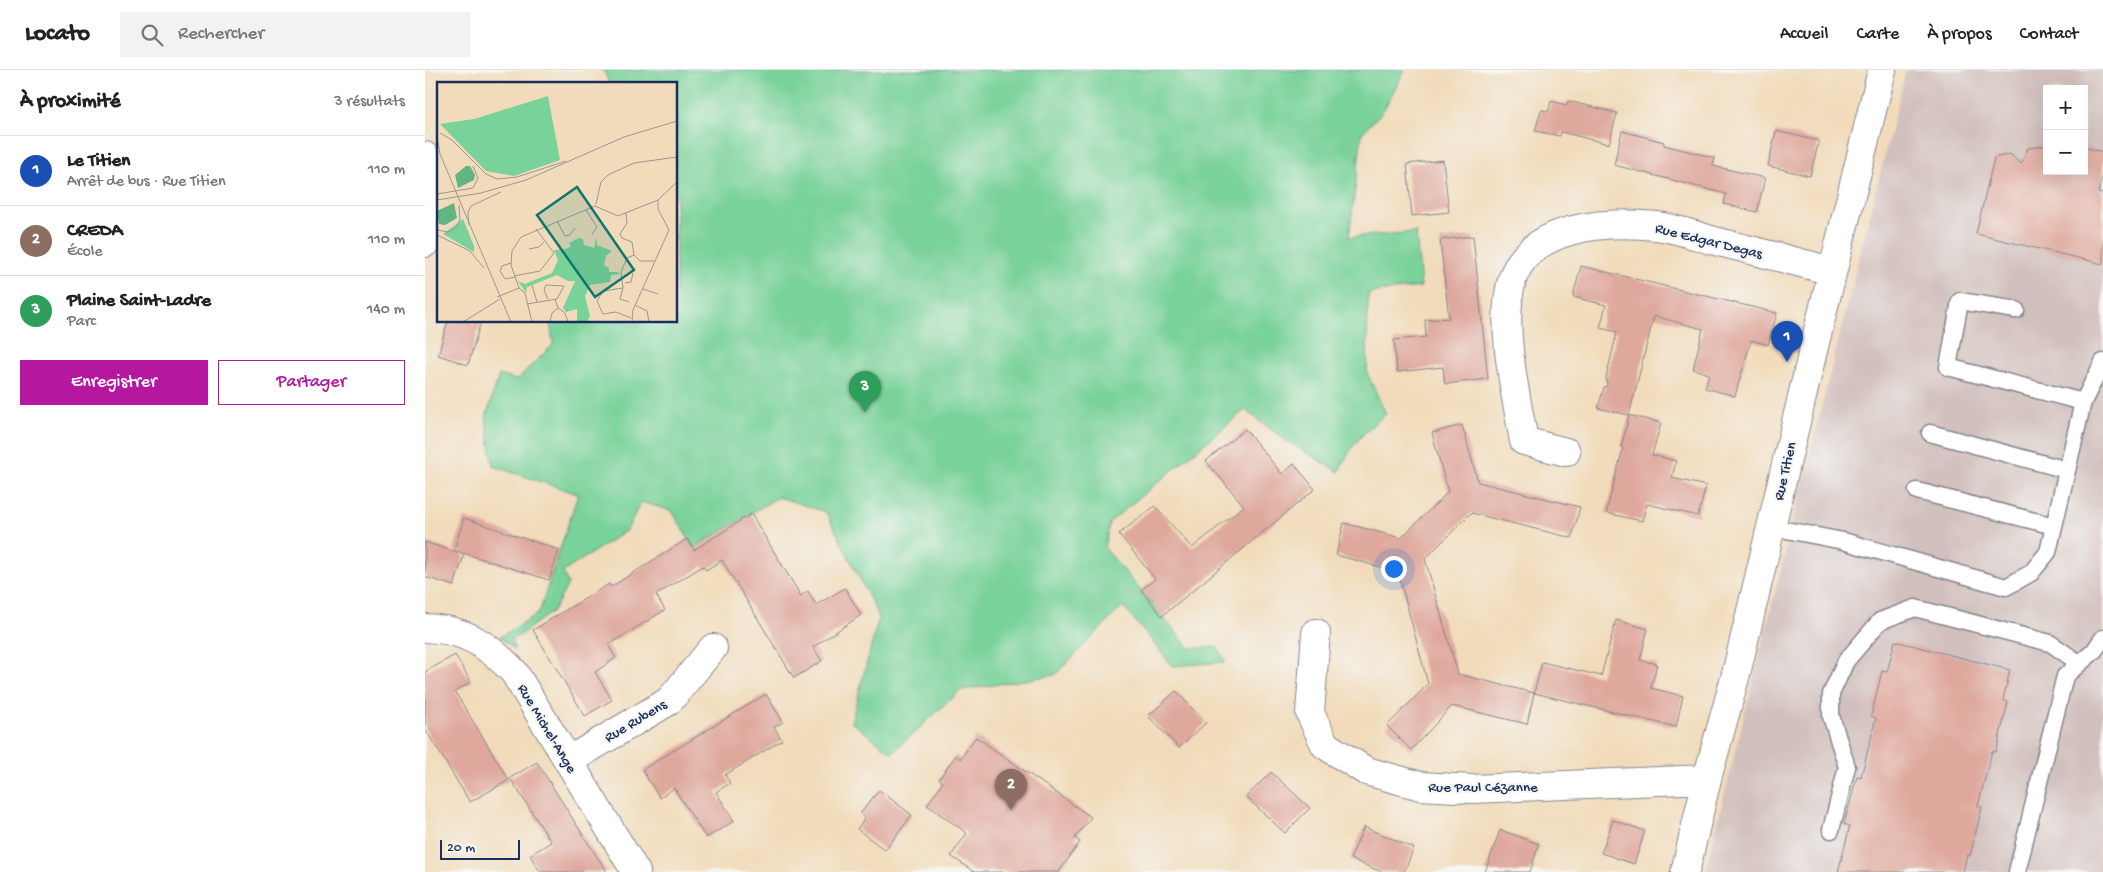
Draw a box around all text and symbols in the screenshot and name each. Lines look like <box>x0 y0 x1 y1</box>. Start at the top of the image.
search box <box>120 12 470 57</box>
text: Locato <box>25 20 90 49</box>
icon: search <box>138 21 166 49</box>
text: Rechercher <box>178 23 264 46</box>
text: Accueil <box>1780 24 1828 45</box>
text: Carte <box>1856 24 1899 45</box>
text: À propos <box>1927 24 1992 45</box>
text: Contact <box>2020 24 2078 45</box>
inset map <box>437 82 677 322</box>
map controls <box>2043 85 2088 175</box>
button: + <box>2043 85 2088 130</box>
text: À proximité <box>20 90 121 115</box>
text: 3 résultats <box>334 93 405 112</box>
button: − <box>2043 130 2088 175</box>
text: Le Titien <box>67 150 130 173</box>
text: 1 <box>33 161 39 180</box>
text: 110 m <box>368 161 405 180</box>
text: Arrêt de bus · Rue Titien <box>67 173 226 192</box>
text: CREDA <box>67 220 123 243</box>
street label: Rue Edgar Degas <box>1653 220 1764 264</box>
text: 2 <box>32 231 40 250</box>
text: 110 m <box>368 231 405 250</box>
text: École <box>67 243 103 262</box>
text: Plaine Saint-Ladre <box>67 290 211 313</box>
text: 3 <box>32 301 40 320</box>
text: 140 m <box>367 301 405 320</box>
text: Parc <box>67 313 96 332</box>
pin: 1 <box>1771 321 1803 362</box>
button: Enregistrer <box>20 360 208 405</box>
button: Partager <box>218 360 405 405</box>
pin: 3 <box>849 371 881 412</box>
street label: Rue Titien <box>1770 440 1801 502</box>
your location <box>1381 556 1407 582</box>
street label: Rue Michel-Ange <box>513 681 580 777</box>
street label: Rue Rubens <box>602 696 671 747</box>
pin: 2 <box>995 769 1027 810</box>
street label: Rue Paul Cézanne <box>1428 779 1538 797</box>
scale bar <box>440 837 520 860</box>
text: 20 m <box>447 840 475 857</box>

